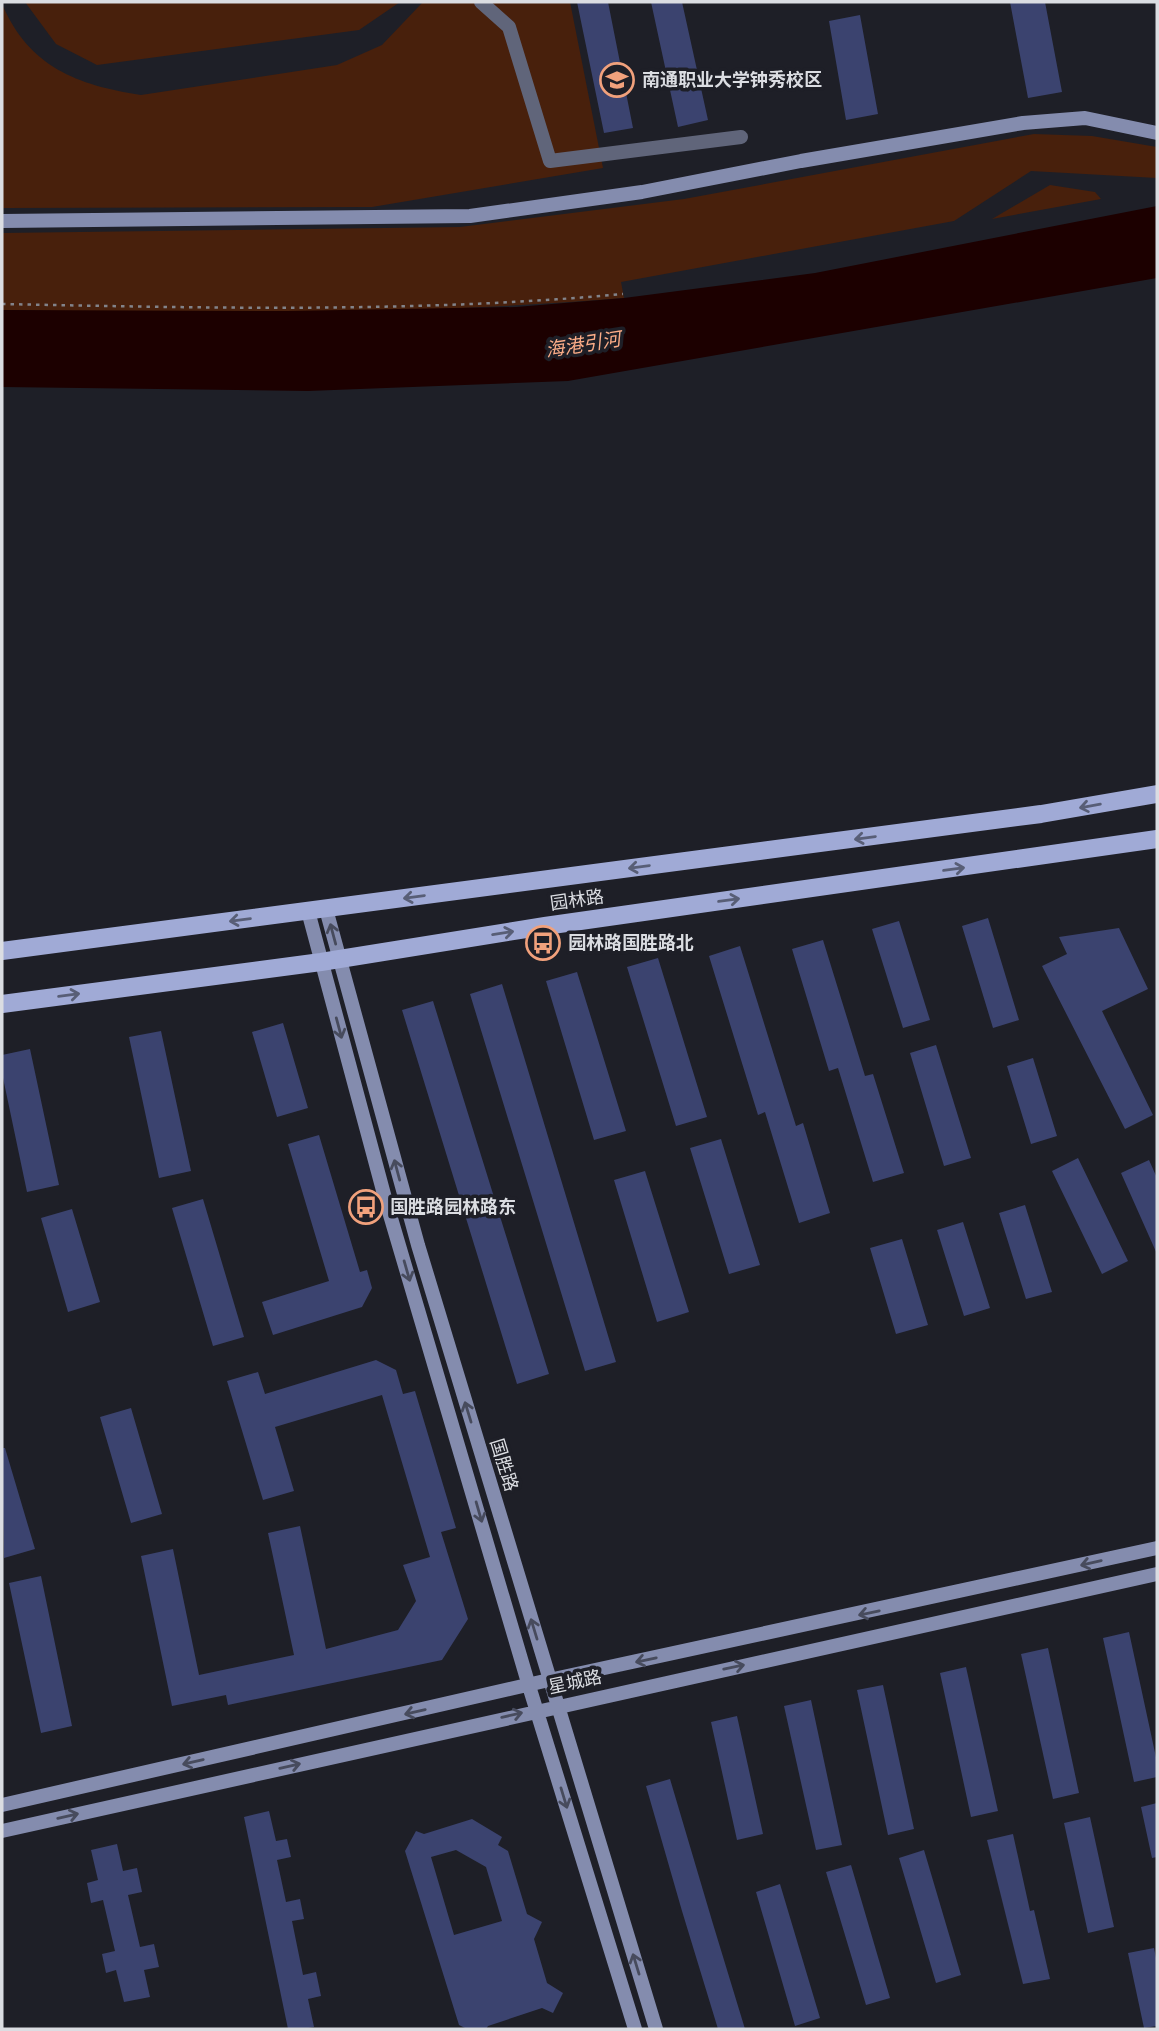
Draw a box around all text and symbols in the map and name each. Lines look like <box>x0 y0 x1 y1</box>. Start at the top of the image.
school or university icon: 南通职业大学钟秀校区 <box>598 61 636 99</box>
place label: 南通职业大学钟秀校区 <box>642 69 822 91</box>
water label: 海港引河 <box>544 327 627 363</box>
one-way arrow <box>1079 800 1102 813</box>
one-way arrow <box>854 831 877 844</box>
one-way arrow <box>628 861 651 874</box>
one-way arrow <box>942 863 965 876</box>
street label: 园林路 <box>549 885 605 915</box>
one-way arrow <box>403 891 426 904</box>
one-way arrow <box>717 894 739 907</box>
one-way arrow <box>230 914 252 927</box>
one-way arrow <box>326 923 339 946</box>
bus stop icon: 园林路国胜路北 <box>524 924 562 962</box>
one-way arrow <box>491 926 514 939</box>
place label: 园林路国胜路北 <box>568 932 694 954</box>
one-way arrow <box>58 989 80 1002</box>
one-way arrow <box>333 1016 346 1039</box>
one-way arrow <box>390 1159 403 1182</box>
bus stop icon: 国胜路园林路东 <box>347 1188 385 1226</box>
place label: 国胜路园林路东 <box>390 1196 516 1218</box>
one-way arrow <box>402 1259 415 1281</box>
one-way arrow <box>460 1401 473 1423</box>
street label: 国胜路 <box>486 1436 522 1494</box>
one-way arrow <box>473 1501 486 1523</box>
one-way arrow <box>1080 1557 1103 1570</box>
one-way arrow <box>858 1606 881 1620</box>
one-way arrow <box>526 1619 539 1641</box>
one-way arrow <box>635 1653 658 1667</box>
one-way arrow <box>722 1659 745 1673</box>
street label: 星城路 <box>546 1666 604 1698</box>
one-way arrow <box>404 1705 427 1719</box>
one-way arrow <box>500 1708 523 1722</box>
one-way arrow <box>182 1756 205 1769</box>
one-way arrow <box>278 1759 301 1772</box>
one-way arrow <box>559 1786 571 1808</box>
one-way arrow <box>56 1809 79 1823</box>
one-way arrow <box>629 1953 642 1975</box>

